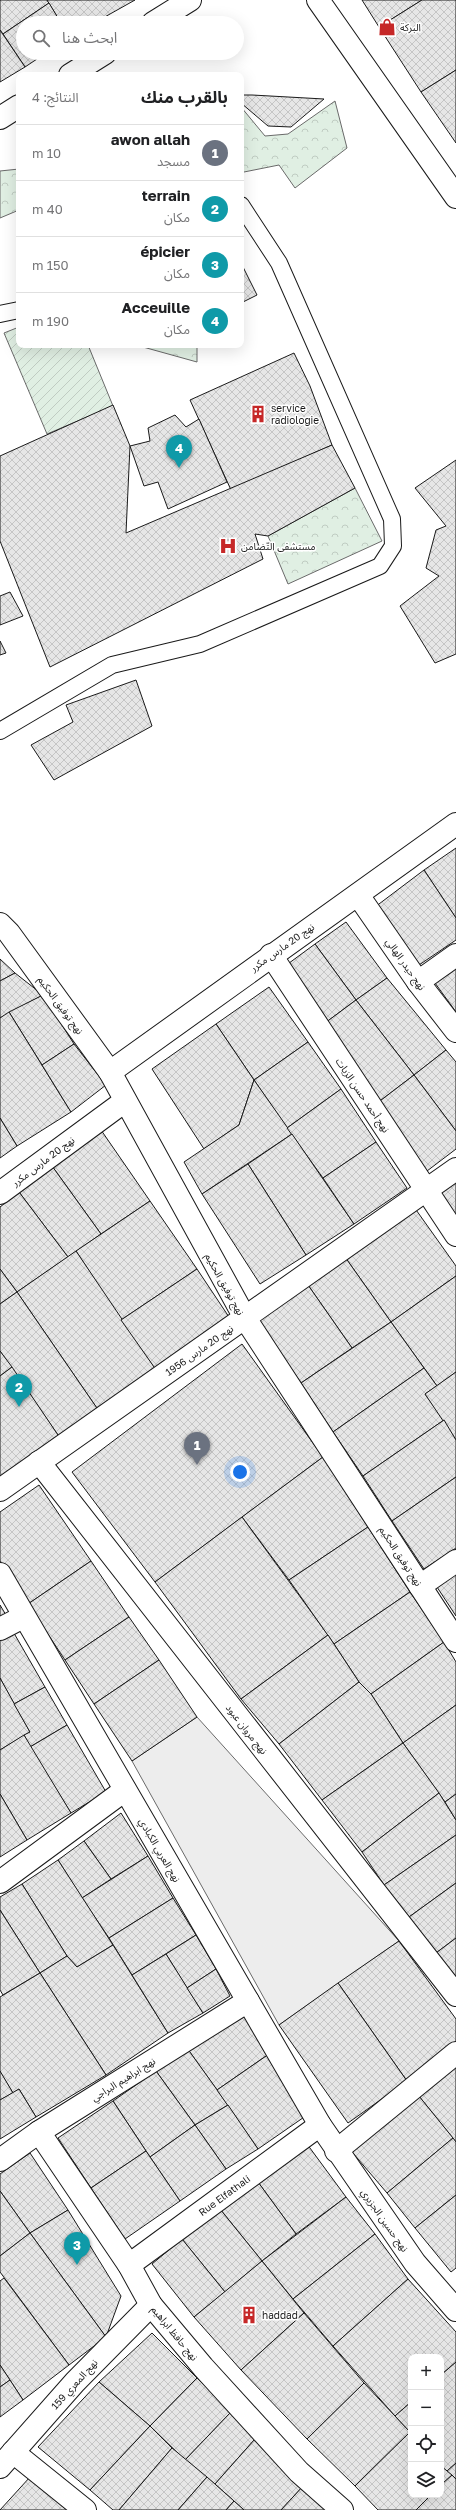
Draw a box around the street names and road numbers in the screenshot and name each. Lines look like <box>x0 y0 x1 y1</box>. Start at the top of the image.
street label: نهج 20 مارس مكرر <box>247 920 318 976</box>
street label: نهج حيدر الهالي <box>382 936 429 994</box>
street label: نهج توفيق الحكيم <box>34 974 86 1038</box>
street label: نهج أحمد حسن الزيات <box>332 1055 393 1136</box>
street label: نهج 20 مارس مكرر <box>9 1133 78 1191</box>
street label: نهج توفيق الحكيم <box>201 1251 247 1318</box>
street label: نهج 20 مارس 1956 <box>163 1322 237 1380</box>
street label: نهج توفيق الحكيم <box>375 1524 425 1590</box>
street label: نهج مروان عبود <box>222 1702 270 1758</box>
street label: نهج العربي الكبادي <box>135 1816 183 1886</box>
street label: نهج ابراهيم البراجي <box>89 2054 159 2105</box>
street label: Rue Elfathali <box>196 2172 252 2218</box>
street label: نهج حسين الجزيري <box>357 2186 411 2255</box>
street label: نهج حافظ ابراهيم <box>148 2303 201 2364</box>
street label: نهج المعري 159 <box>48 2356 102 2413</box>

